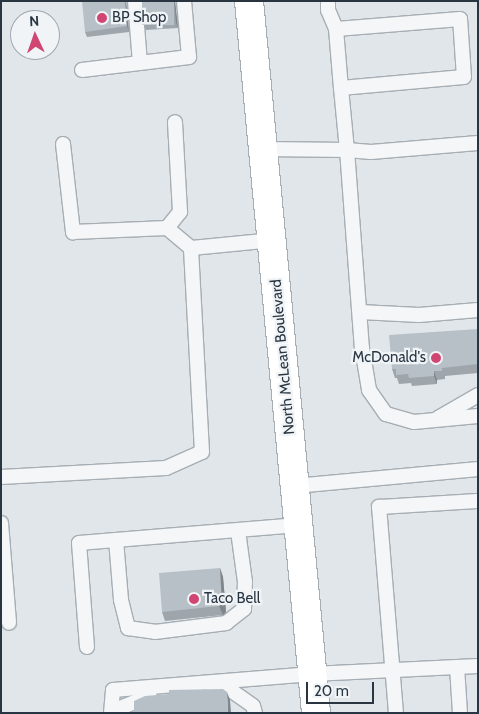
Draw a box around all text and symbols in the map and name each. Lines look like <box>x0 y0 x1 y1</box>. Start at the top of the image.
place label: BP Shop <box>112 9 166 27</box>
north arrow <box>10 10 60 60</box>
text: N <box>29 12 40 30</box>
marker: BP Shop <box>96 12 108 24</box>
street label: North McLean Boulevard <box>267 278 299 436</box>
place label: McDonald's <box>352 349 426 367</box>
marker: McDonald's <box>430 352 442 364</box>
place label: Taco Bell <box>204 590 260 608</box>
marker: Taco Bell <box>188 593 200 605</box>
scale bar <box>309 672 376 704</box>
text: 20 m <box>314 682 349 700</box>

